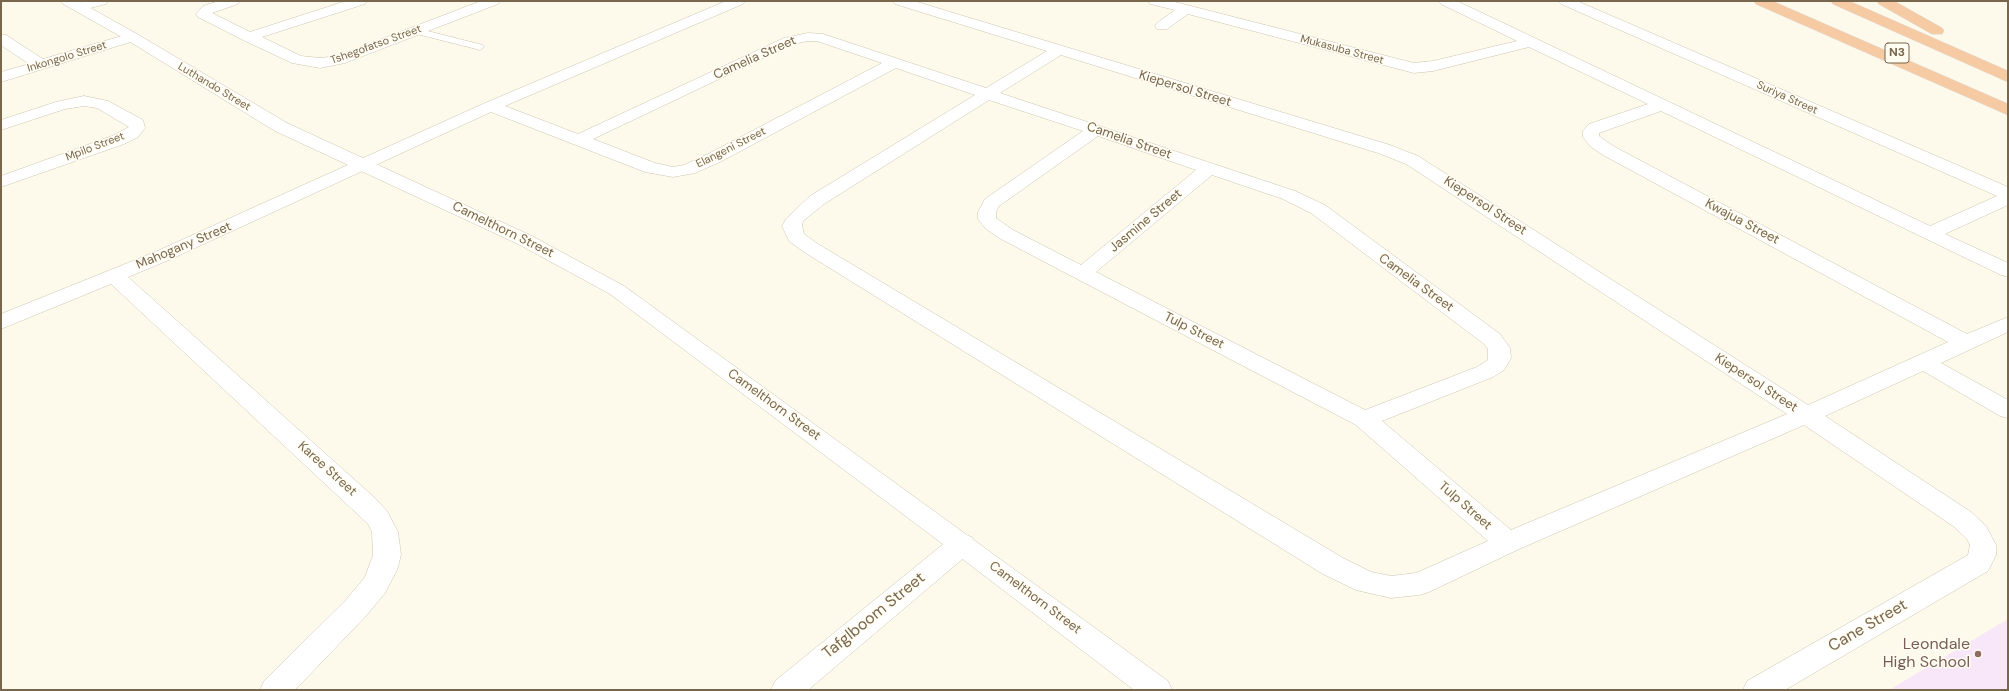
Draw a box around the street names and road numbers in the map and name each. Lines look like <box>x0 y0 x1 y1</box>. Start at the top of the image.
street label: Tshegofatso Street <box>329 22 423 68</box>
street label: Camelia Street <box>711 33 799 83</box>
street label: Mukasuba Street <box>1299 33 1385 67</box>
street label: Inkongolo Street <box>26 39 108 75</box>
road number: N3 <box>1885 43 1909 63</box>
street label: Luthando Street <box>175 60 253 114</box>
street label: Kiepersol Street <box>1137 68 1233 110</box>
street label: Suriya Street <box>1755 79 1819 117</box>
street label: Camelia Street <box>1085 119 1173 163</box>
street label: Elangeni Street <box>694 125 768 171</box>
street label: Mpilo Street <box>64 130 126 164</box>
street label: Kiepersol Street <box>1441 173 1529 239</box>
street label: Jasmine Street <box>1107 186 1185 256</box>
street label: Kwajua Street <box>1702 196 1782 248</box>
street label: Camelthorn Street <box>450 199 556 261</box>
street label: Mahogany Street <box>134 219 234 273</box>
street label: Camelia Street <box>1376 251 1456 315</box>
street label: Tulp Street <box>1161 309 1227 353</box>
street label: Kiepersol Street <box>1712 350 1800 416</box>
street label: Camelthorn Street <box>724 366 824 444</box>
street label: Karee Street <box>294 438 360 500</box>
street label: Tulp Street <box>1435 479 1495 533</box>
street label: Camelthorn Street <box>986 558 1084 638</box>
street label: Tafglboom Street <box>819 569 929 663</box>
street label: Cane Street <box>1825 596 1911 656</box>

